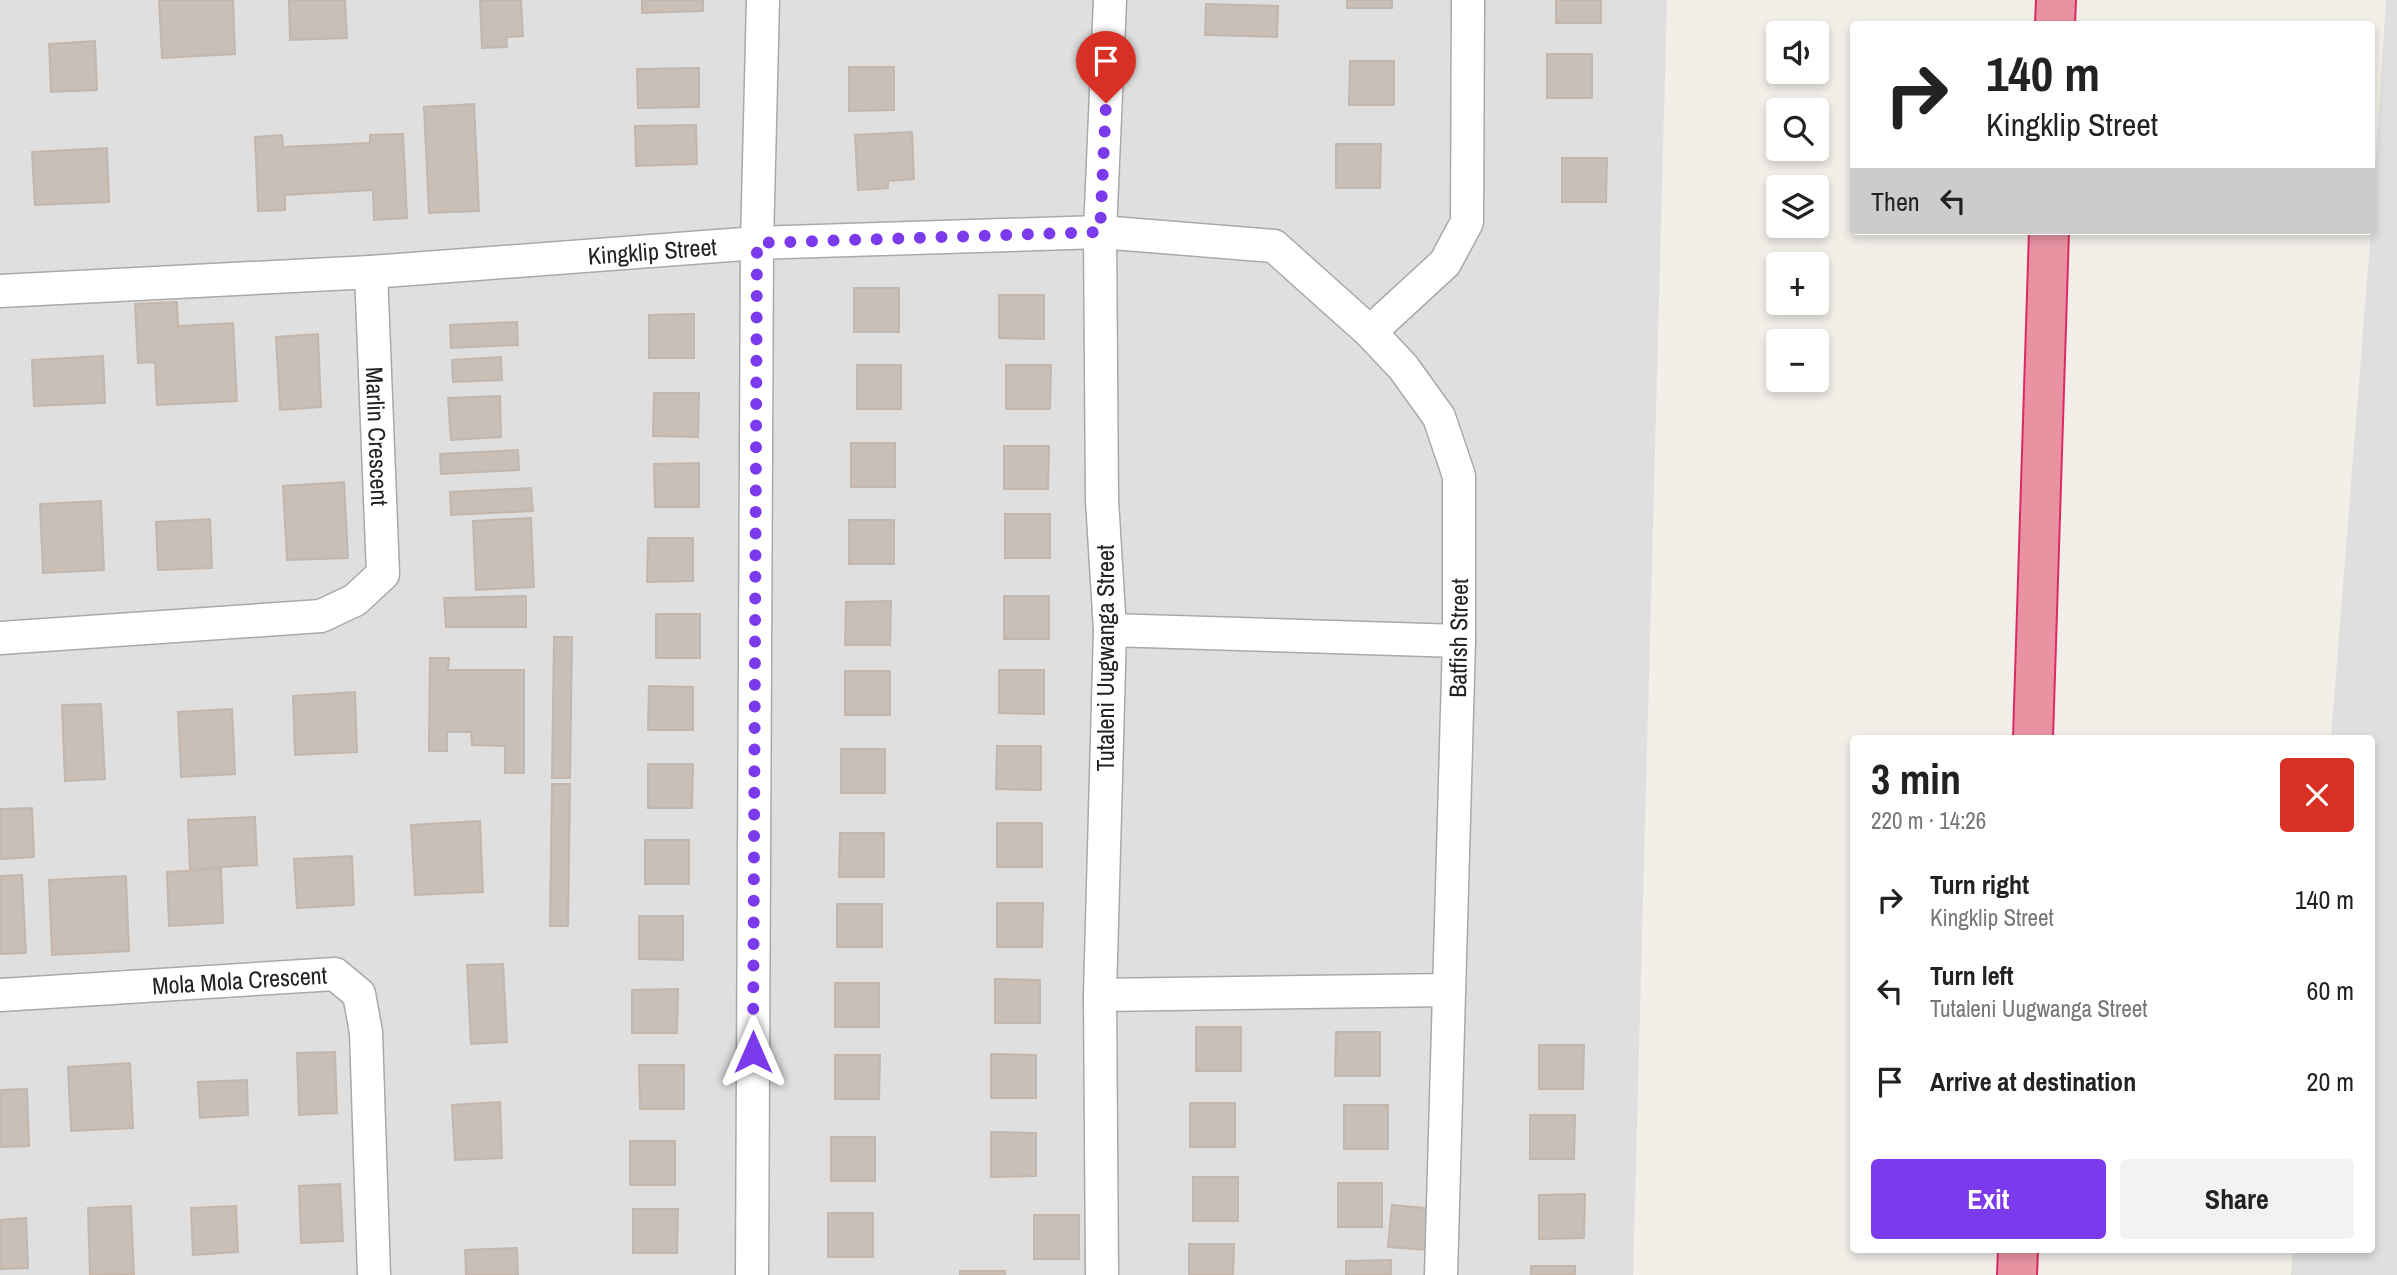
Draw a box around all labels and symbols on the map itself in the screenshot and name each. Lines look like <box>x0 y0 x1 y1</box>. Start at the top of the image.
pin <box>1076 31 1136 103</box>
street label: Kingklip Street <box>587 230 718 272</box>
street label: Marlin Crescent <box>359 366 396 507</box>
street label: Tutaleni Uugwanga Street <box>1089 544 1121 771</box>
street label: Batfish Street <box>1441 578 1475 698</box>
street label: Mola Mola Crescent <box>151 959 328 1001</box>
position arrow <box>716 1015 790 1089</box>

